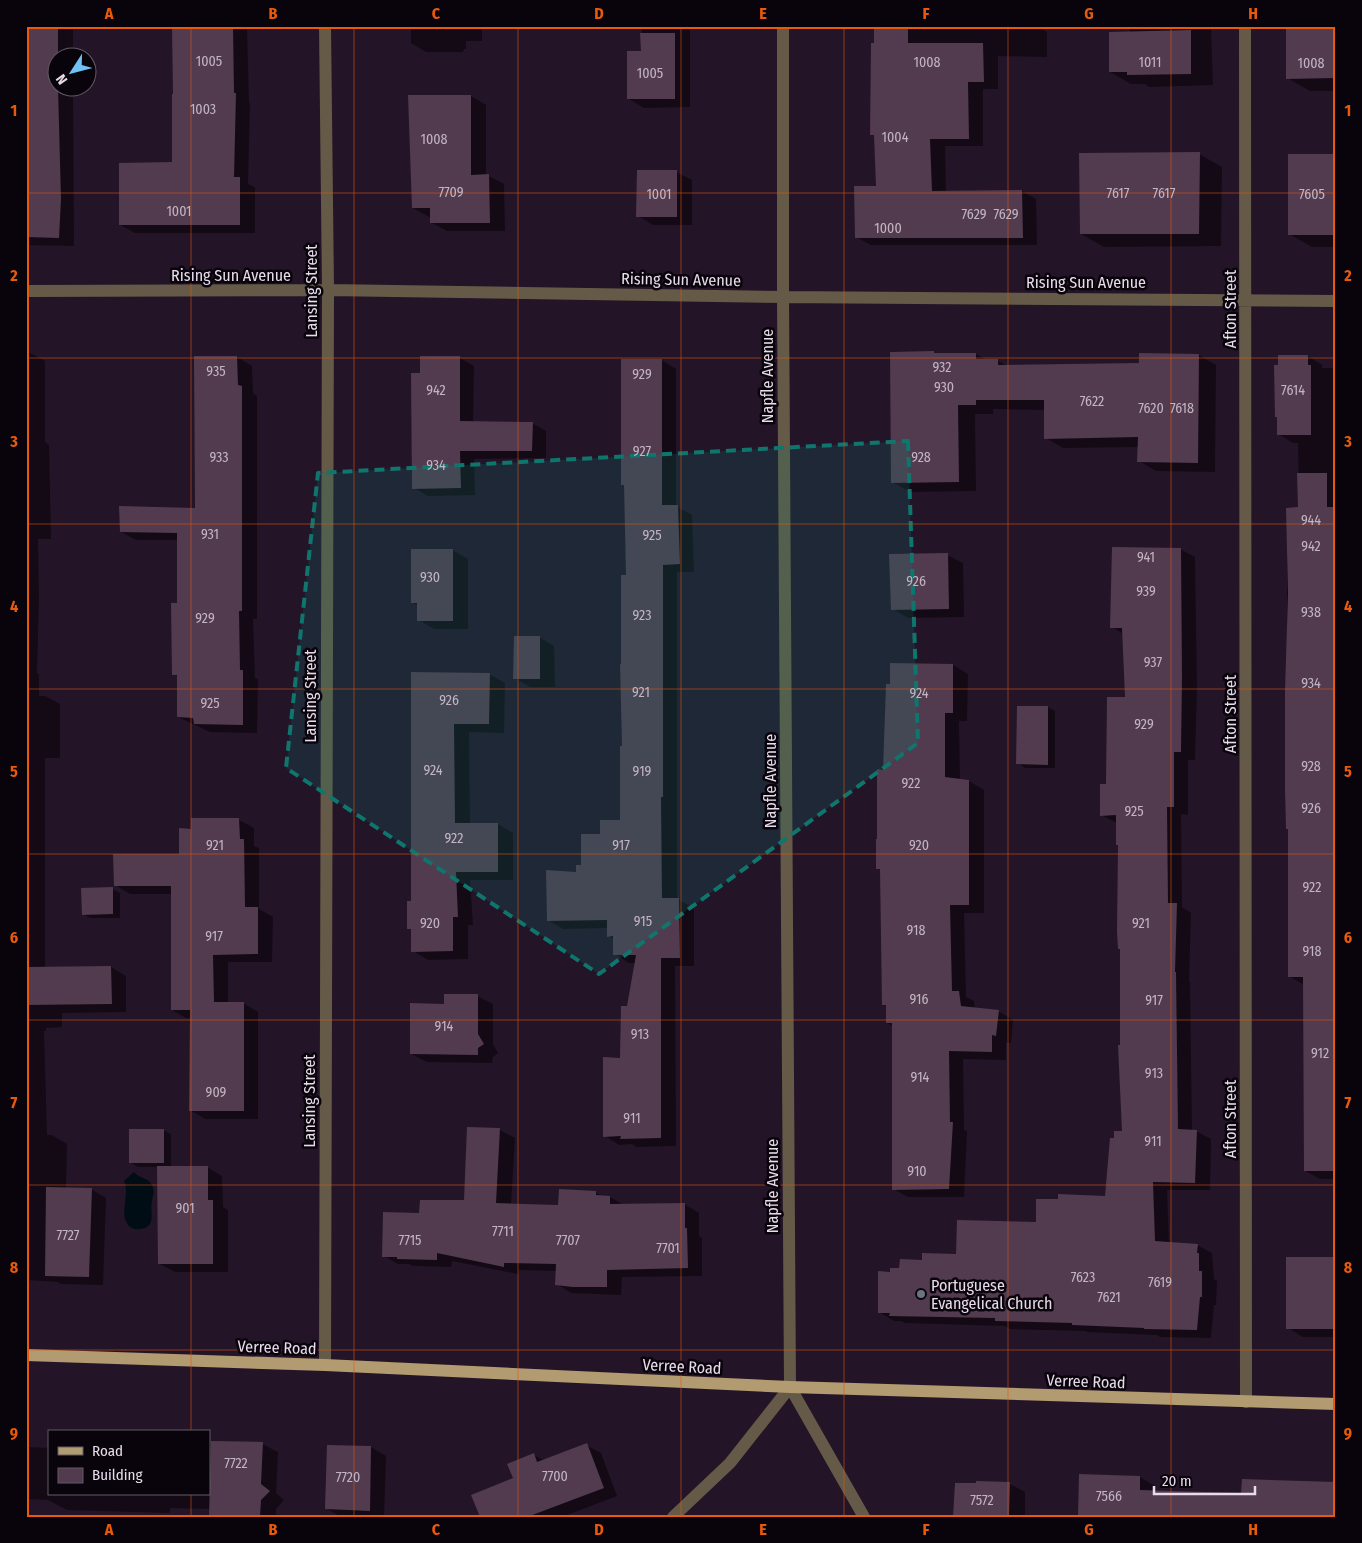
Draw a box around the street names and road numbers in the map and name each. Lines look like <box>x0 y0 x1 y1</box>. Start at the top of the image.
street label: Lansing Street <box>302 244 321 338</box>
street label: Rising Sun Avenue <box>171 266 291 285</box>
street label: Rising Sun Avenue <box>621 269 741 290</box>
street label: Afton Street <box>1221 269 1240 348</box>
street label: Rising Sun Avenue <box>1026 273 1146 292</box>
street label: Napfle Avenue <box>758 329 777 423</box>
street label: Lansing Street <box>301 649 320 743</box>
street label: Afton Street <box>1221 674 1240 753</box>
street label: Napfle Avenue <box>761 734 780 828</box>
street label: Lansing Street <box>300 1054 319 1148</box>
street label: Afton Street <box>1221 1079 1240 1158</box>
street label: Napfle Avenue <box>763 1139 782 1233</box>
street label: Verree Road <box>237 1337 317 1358</box>
street label: Verree Road <box>642 1355 722 1378</box>
street label: Verree Road <box>1046 1371 1126 1392</box>

